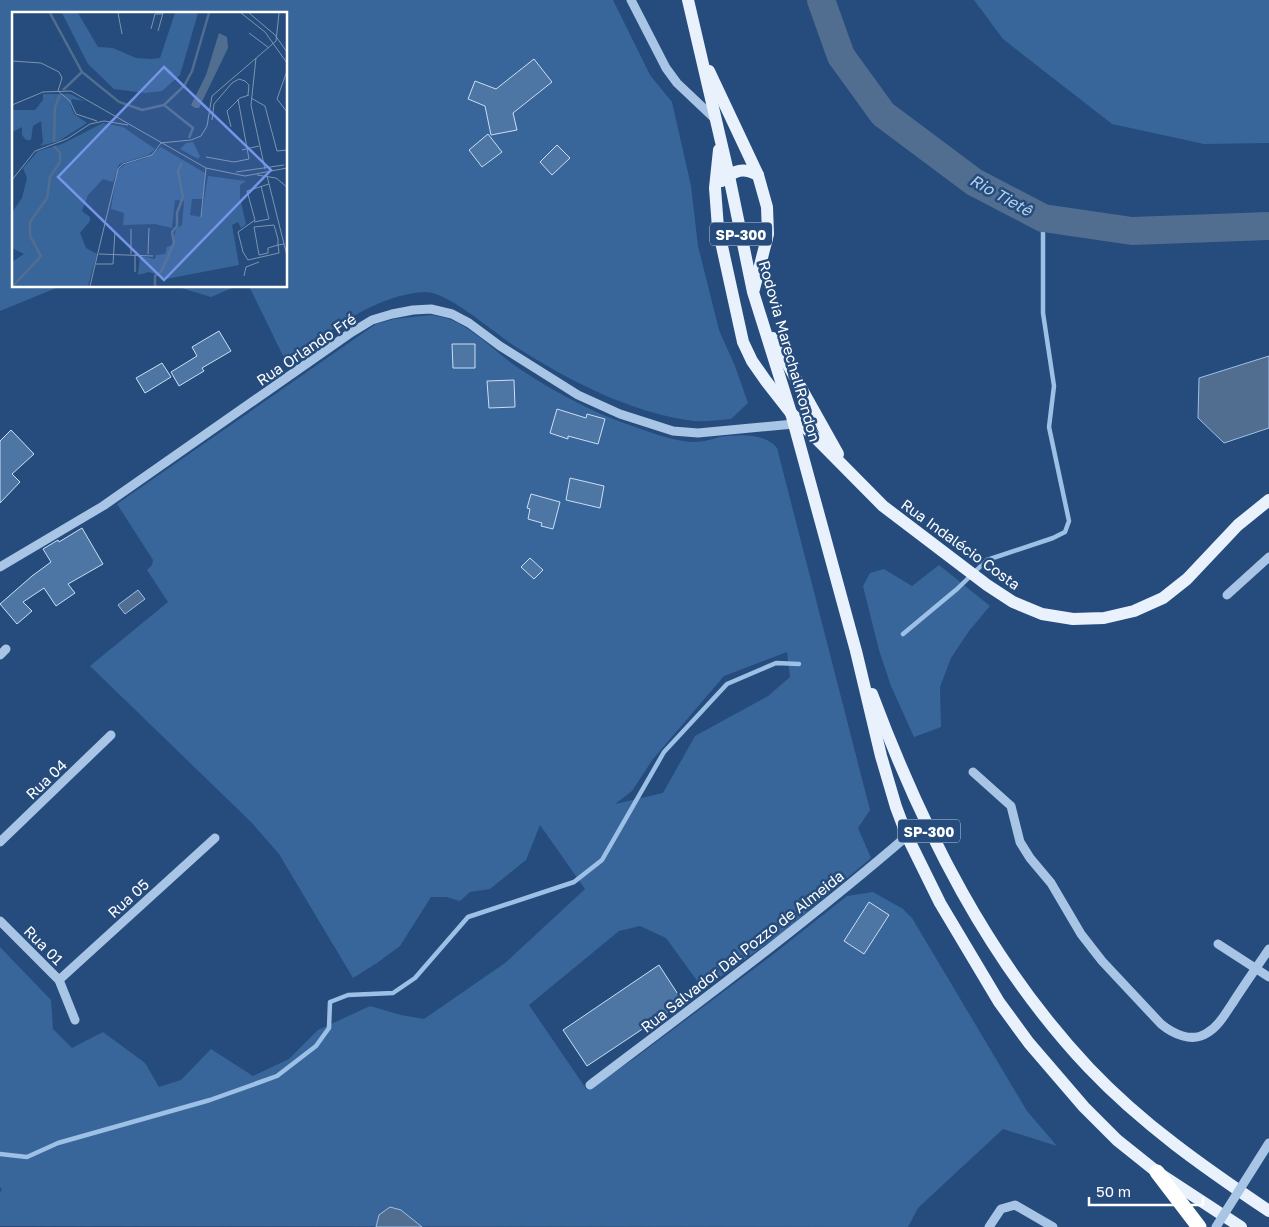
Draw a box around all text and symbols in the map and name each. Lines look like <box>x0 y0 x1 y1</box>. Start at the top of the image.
inset map <box>12 12 288 288</box>
water label: Rio Tietê <box>966 170 1037 221</box>
road number: SP-300 <box>710 222 772 245</box>
street label: Rodovia Marechal Rondon <box>756 258 824 444</box>
street label: Rua Orlando Fré <box>253 309 359 389</box>
street label: Rua Indalécio Costa <box>898 495 1024 593</box>
street label: Rua 04 <box>22 755 70 803</box>
road number: SP-300 <box>898 819 960 842</box>
street label: Rua Salvador Dal Pozzo de Almeida <box>637 866 847 1036</box>
street label: Rua 05 <box>104 875 152 921</box>
street label: Rua 01 <box>21 922 67 968</box>
scale bar <box>1089 1174 1203 1206</box>
text: 50 m <box>1096 1182 1131 1200</box>

